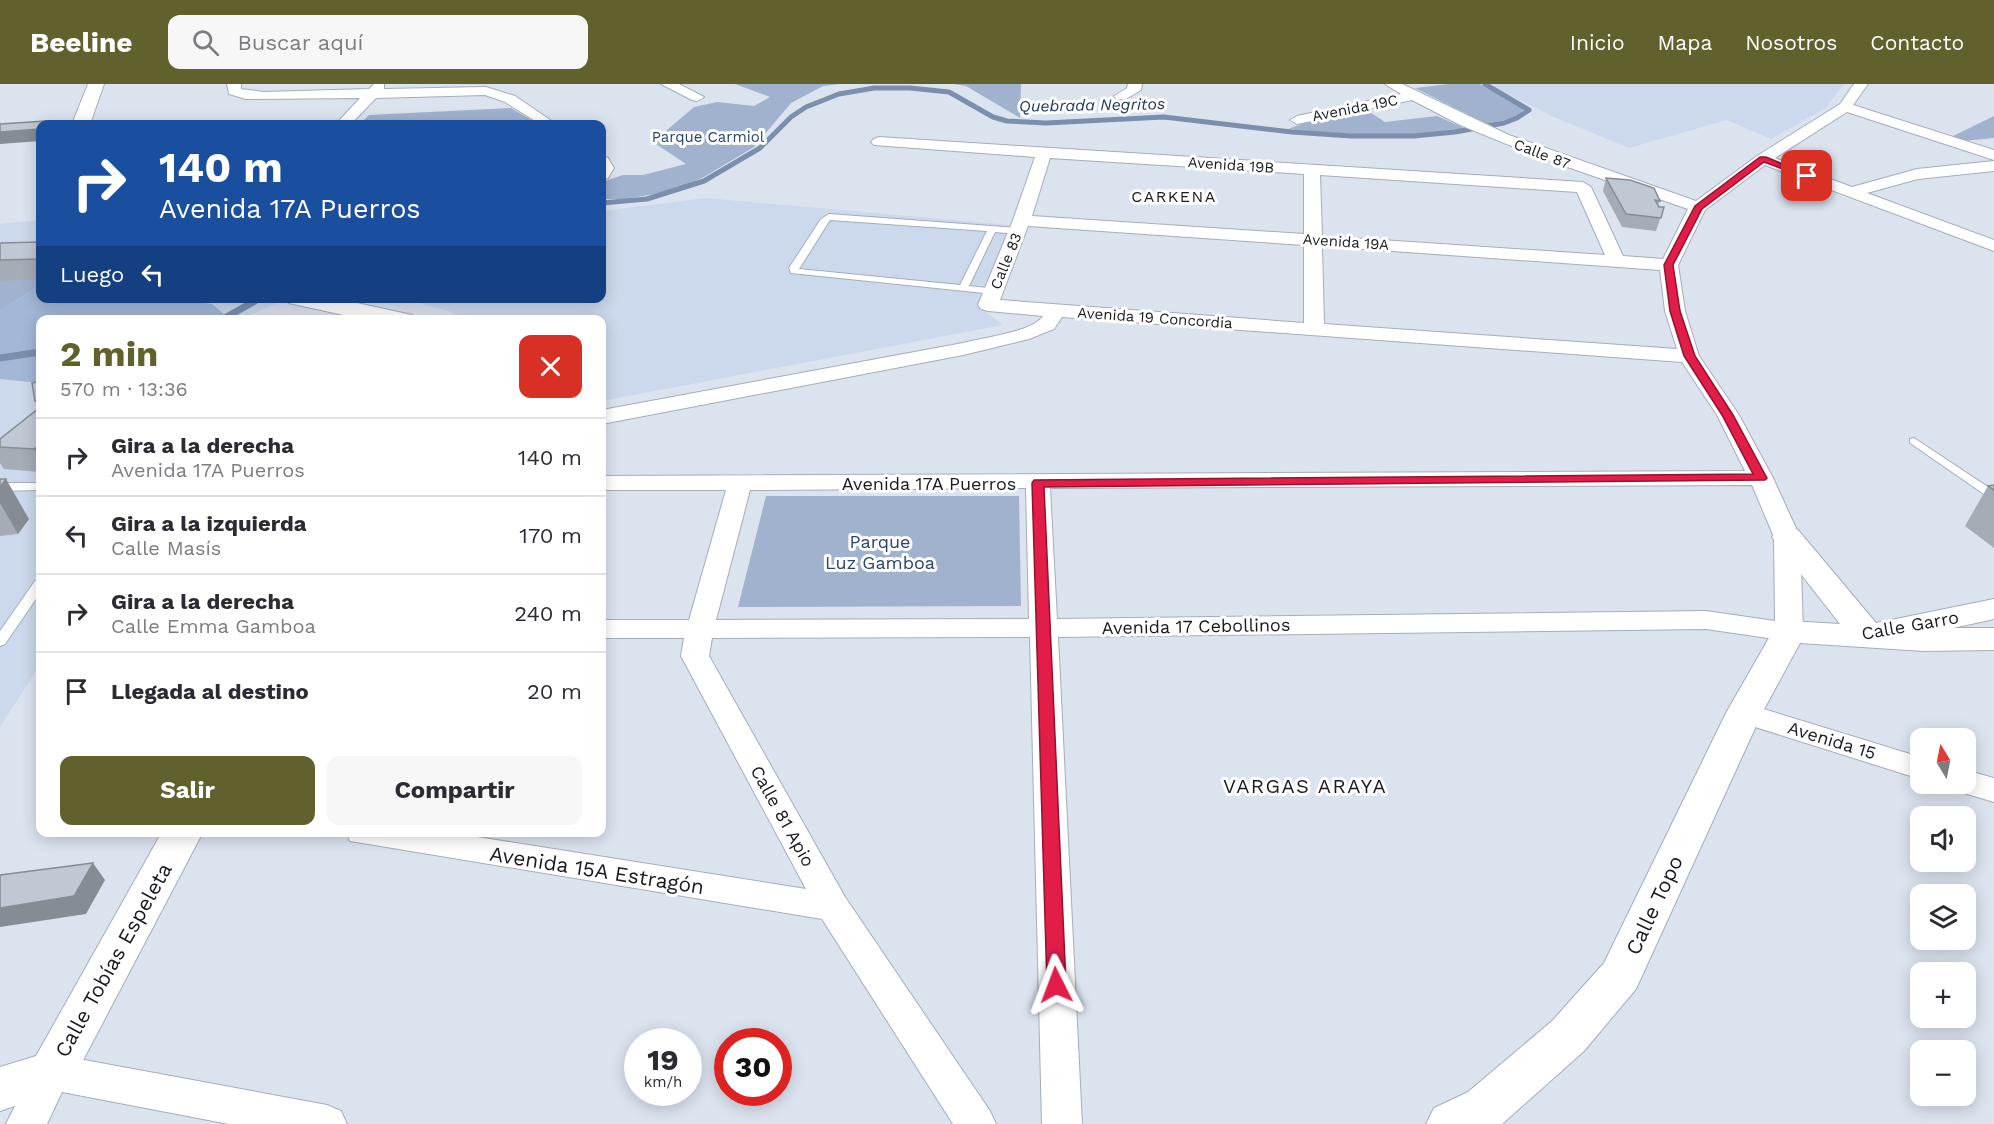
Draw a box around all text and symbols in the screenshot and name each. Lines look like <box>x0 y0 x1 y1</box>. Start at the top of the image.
search box <box>168 15 588 69</box>
text: Beeline <box>30 26 132 59</box>
icon: search <box>189 26 222 59</box>
text: Buscar aquí <box>237 30 363 55</box>
text: Inicio <box>1570 30 1625 55</box>
text: Mapa <box>1658 30 1712 55</box>
text: Nosotros <box>1745 30 1837 55</box>
text: Contacto <box>1870 30 1964 55</box>
street label: Avenida 19C <box>1311 91 1399 125</box>
water label: Quebrada Negritos <box>1019 94 1165 116</box>
park label: Parque Carmiol <box>652 128 765 146</box>
street label: Calle 87 <box>1511 135 1573 173</box>
text: 140 m <box>159 143 283 192</box>
icon: right <box>60 144 138 222</box>
pin <box>1781 150 1832 201</box>
street label: Avenida 19B <box>1187 153 1275 177</box>
icon: arrive <box>1790 159 1823 192</box>
district label: CARKENA <box>1131 187 1217 206</box>
text: Avenida 17A Puerros <box>159 193 421 225</box>
street label: Calle 83 <box>987 230 1025 292</box>
street label: Avenida 19A <box>1302 230 1390 254</box>
icon: left <box>136 258 169 291</box>
text: Luego <box>60 262 124 287</box>
street label: Avenida 19 Concordia <box>1077 304 1234 332</box>
text: 2 min <box>60 333 158 375</box>
button: close <box>519 335 582 398</box>
text: 570 m · 13:36 <box>60 377 188 401</box>
text: Gira a la derecha <box>111 433 294 458</box>
icon: right <box>60 441 93 474</box>
text: 140 m <box>518 445 582 470</box>
text: Avenida 17A Puerros <box>111 458 305 482</box>
street label: Avenida 17A Puerros <box>842 473 1016 494</box>
text: Gira a la izquierda <box>111 511 307 536</box>
icon: left <box>60 519 93 552</box>
text: 170 m <box>519 523 582 548</box>
park label: Parque Luz Gamboa <box>825 531 935 573</box>
text: Calle Masís <box>111 536 221 560</box>
text: Gira a la derecha <box>111 589 294 614</box>
icon: right <box>60 597 93 630</box>
text: 240 m <box>514 601 582 626</box>
street label: Calle Garro <box>1860 606 1960 644</box>
text: Calle Emma Gamboa <box>111 614 316 638</box>
street label: Avenida 17 Cebollinos <box>1102 614 1290 638</box>
icon: arrive <box>60 675 93 708</box>
text: Llegada al destino <box>111 679 309 704</box>
text: 20 m <box>527 679 582 704</box>
street label: Avenida 15 <box>1785 717 1879 763</box>
north arrow <box>1910 728 1976 794</box>
map controls <box>1910 728 1976 1106</box>
button: Salir <box>60 756 315 825</box>
button: Compartir <box>327 756 582 825</box>
street label: Calle 81 Apio <box>747 762 819 870</box>
district label: VARGAS ARAYA <box>1223 774 1387 798</box>
button: sound <box>1910 806 1976 872</box>
street label: Avenida 15A Estragón <box>488 841 706 899</box>
street label: Calle Topo <box>1620 851 1688 959</box>
street label: Calle Tobías Espeleta <box>49 858 177 1062</box>
button: layers <box>1910 884 1976 950</box>
position arrow <box>1024 953 1088 1017</box>
button: + <box>1910 962 1976 1028</box>
speed limit sign: 30 <box>714 1028 792 1106</box>
button: − <box>1910 1040 1976 1106</box>
text: 19 <box>647 1042 679 1077</box>
text: km/h <box>644 1073 682 1091</box>

